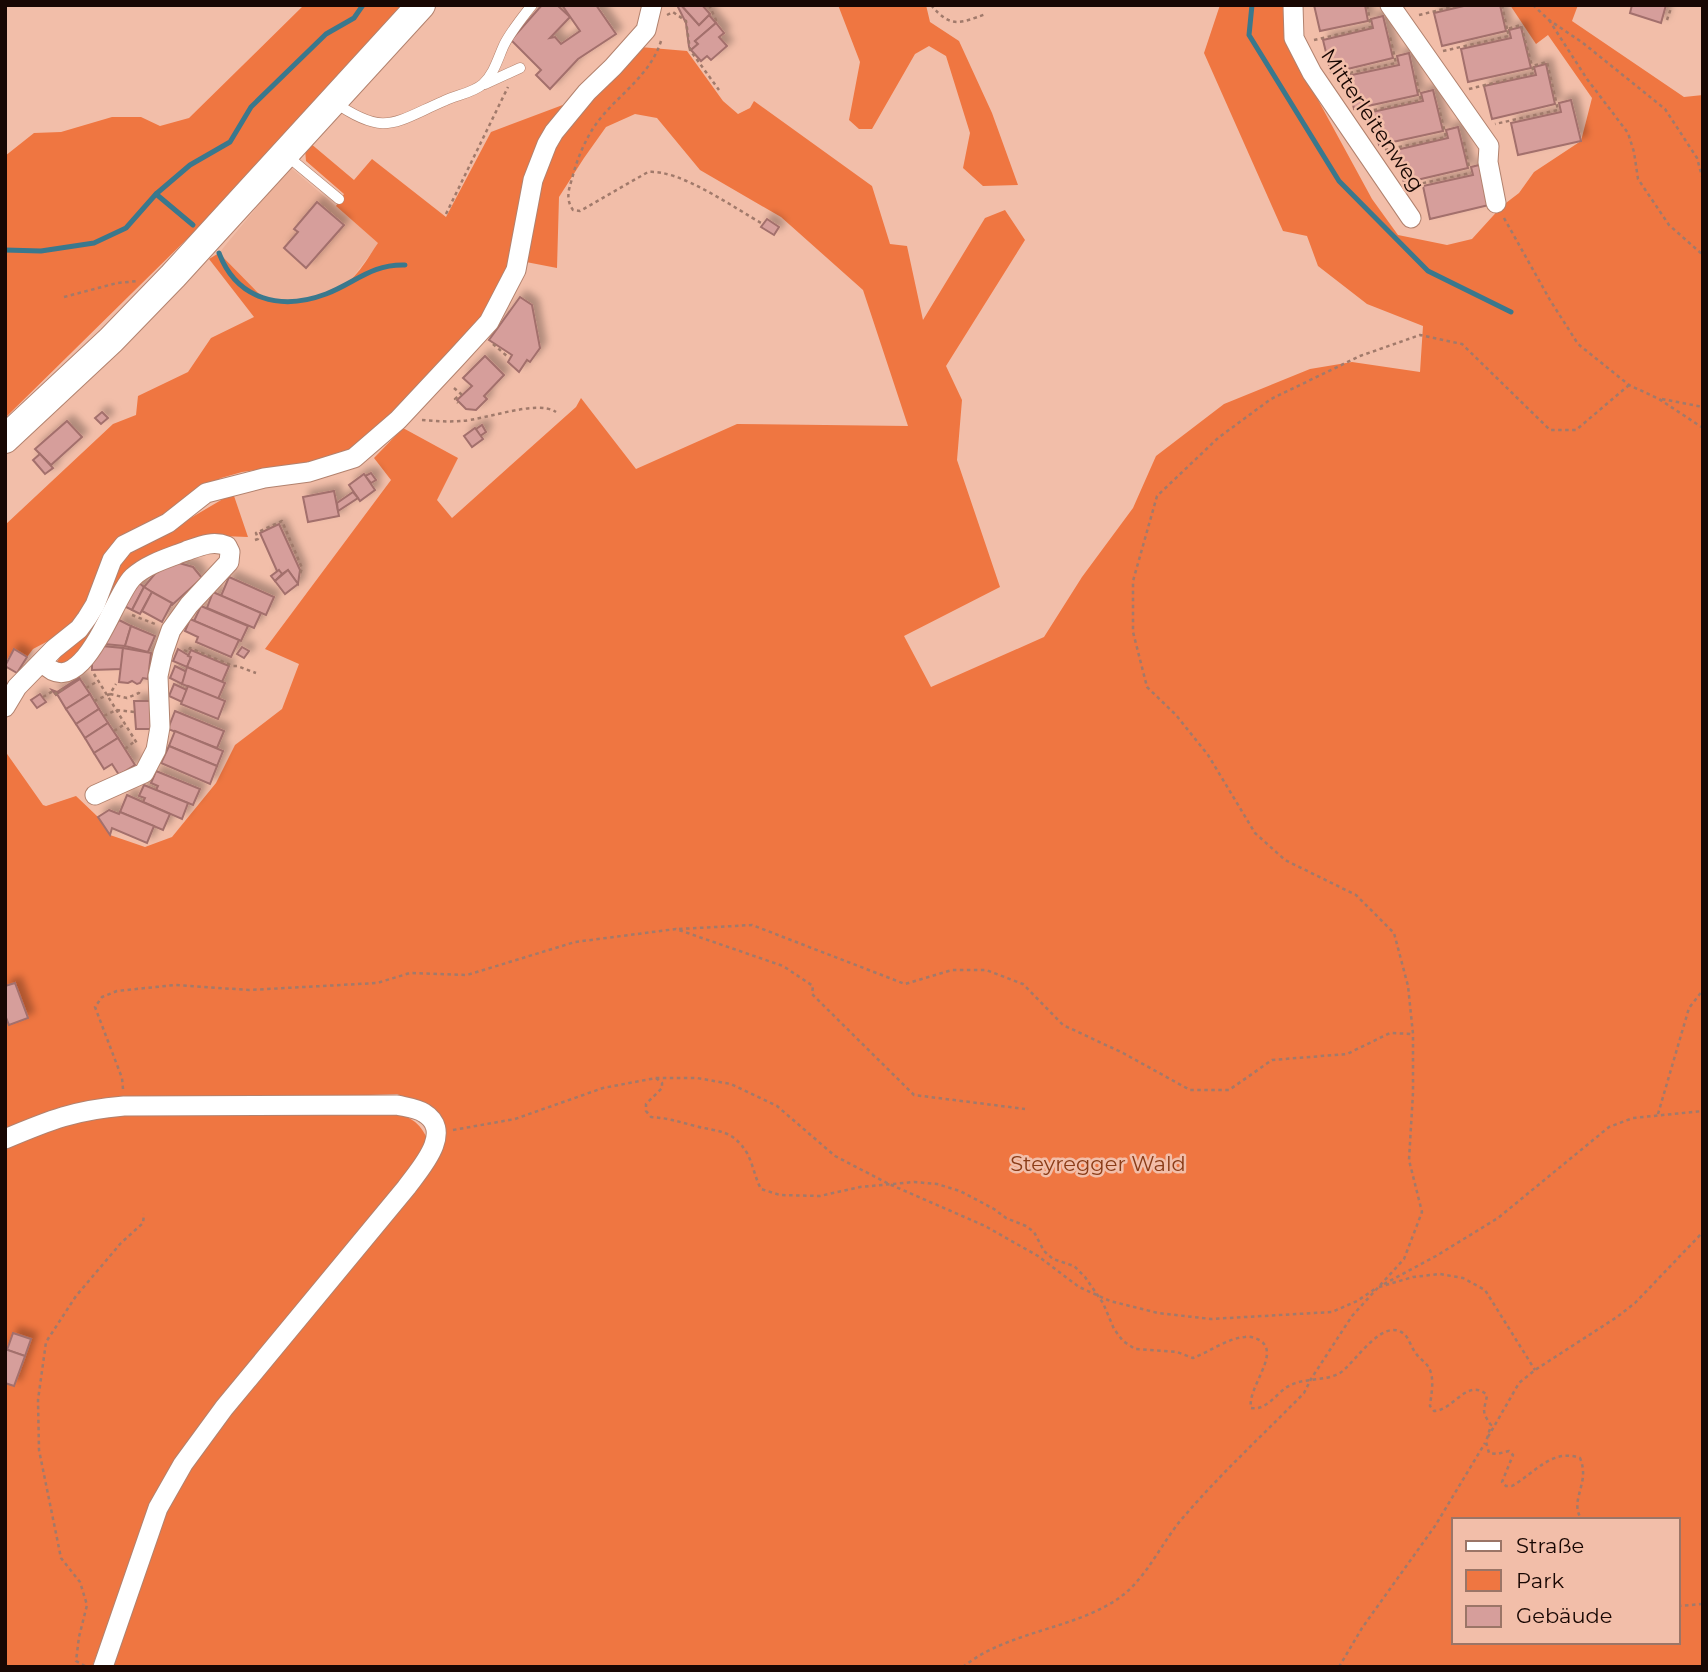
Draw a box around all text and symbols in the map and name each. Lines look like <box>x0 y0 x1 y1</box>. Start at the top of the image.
street label: Mitterleitenweg <box>1316 44 1430 196</box>
park label: Steyregger Wald <box>1010 1151 1186 1176</box>
legend <box>1452 1518 1680 1644</box>
text: Straße <box>1516 1533 1584 1558</box>
text: Park <box>1516 1568 1564 1593</box>
text: Gebäude <box>1516 1603 1613 1628</box>

